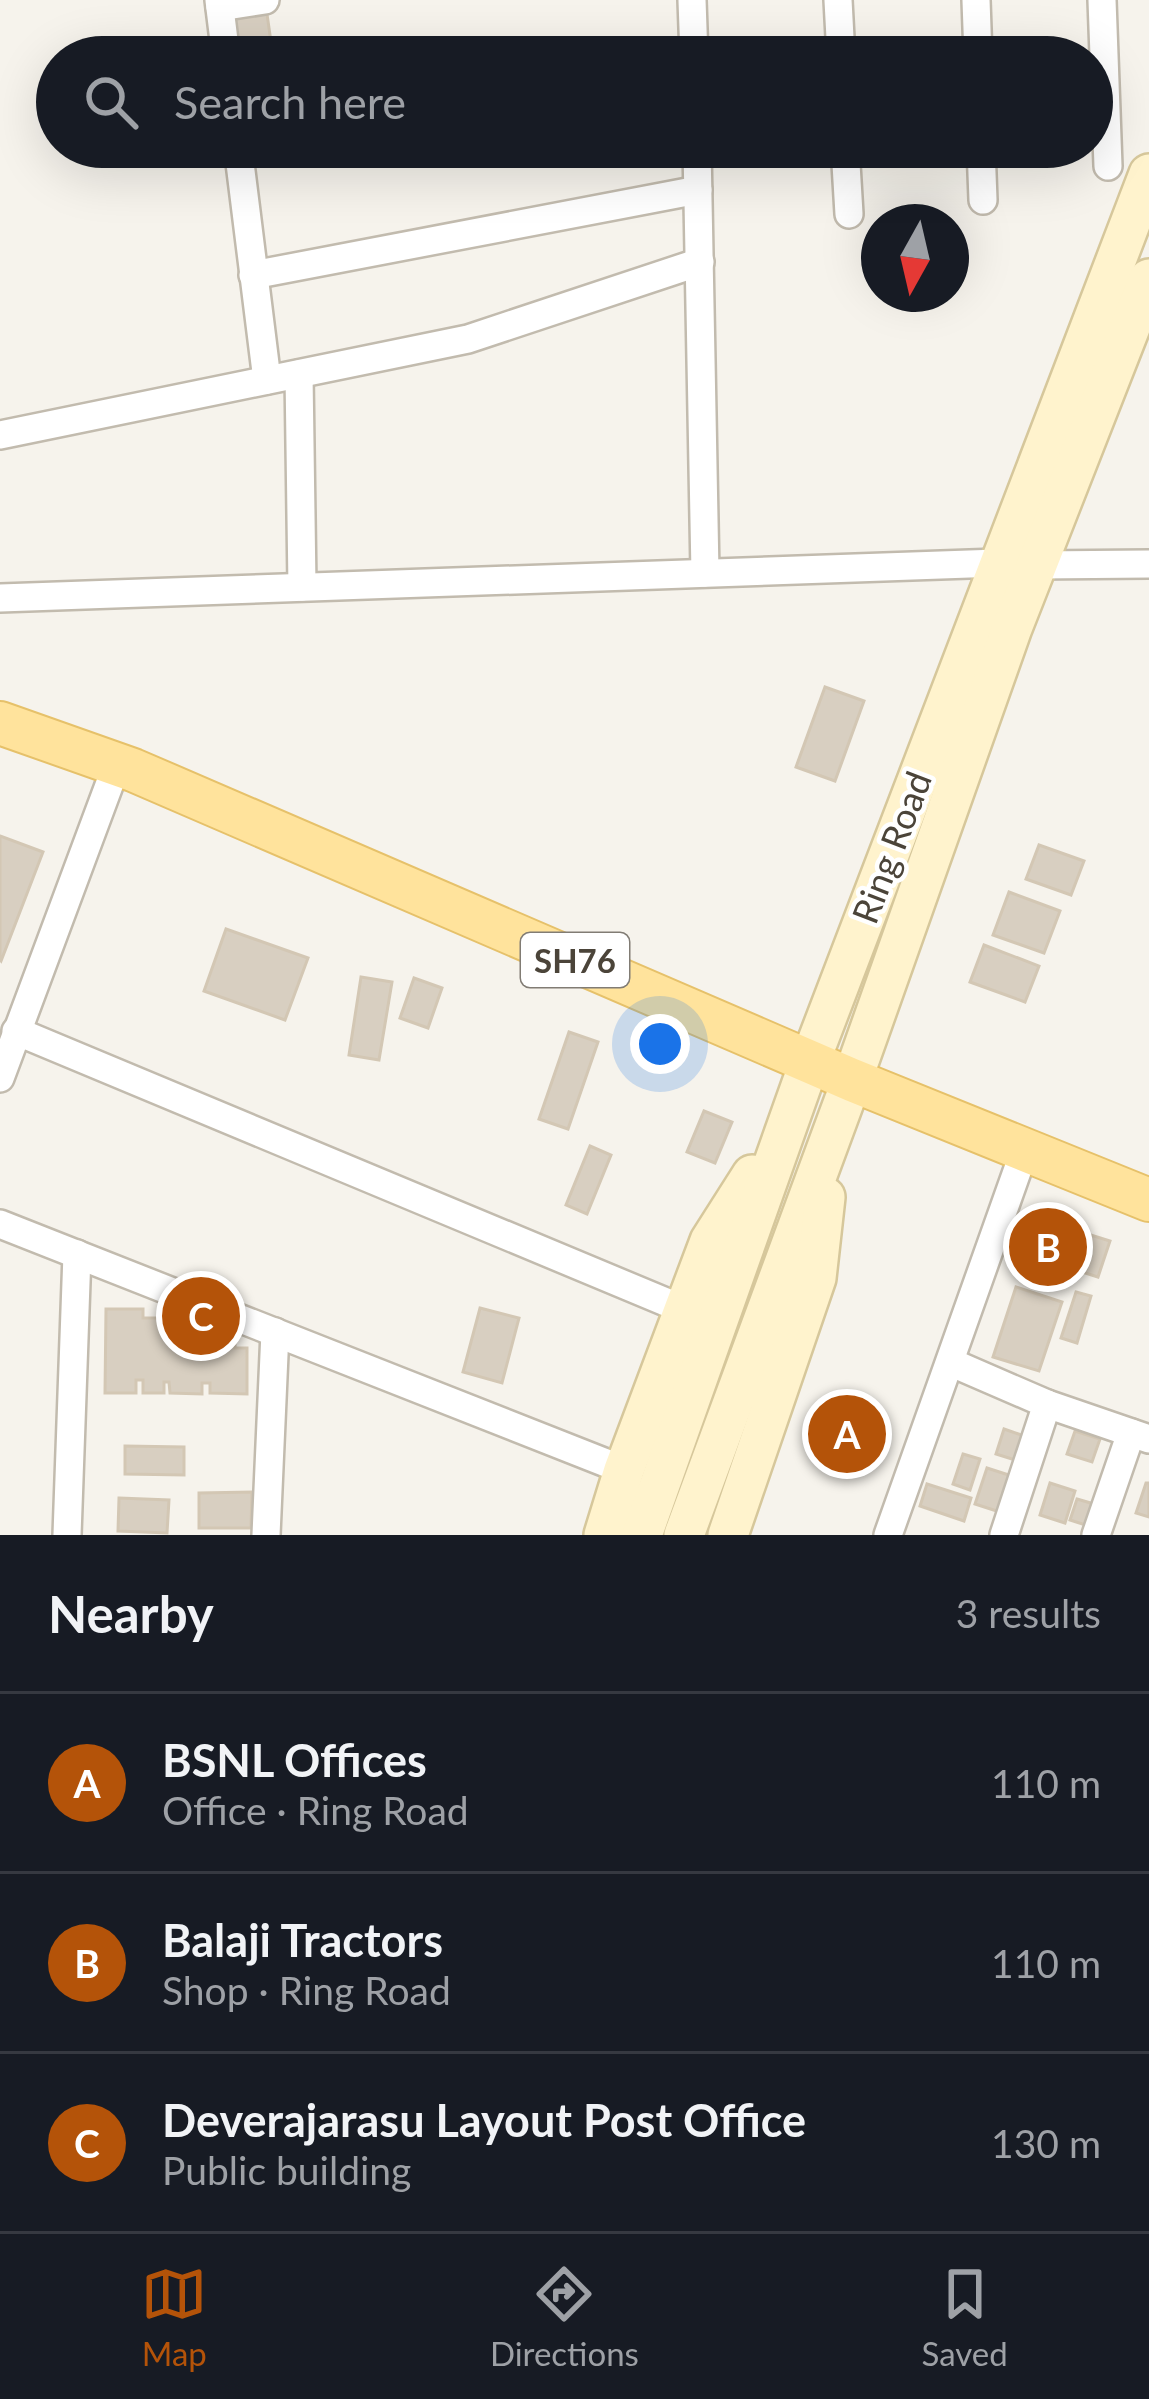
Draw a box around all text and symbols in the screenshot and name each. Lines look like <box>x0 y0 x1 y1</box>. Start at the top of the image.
search box <box>36 36 1113 168</box>
icon: search <box>78 69 144 135</box>
text: Search here <box>174 75 406 129</box>
north arrow <box>861 204 969 312</box>
street label: Ring Road <box>842 765 940 929</box>
road number: SH76 <box>521 933 629 987</box>
your location <box>630 1014 690 1074</box>
pin: B <box>1009 1202 1087 1292</box>
pin: C <box>162 1271 240 1361</box>
pin: A <box>808 1389 886 1479</box>
text: Nearby <box>48 1583 214 1644</box>
text: 3 results <box>956 1590 1101 1636</box>
text: BSNL Offices <box>162 1733 427 1787</box>
text: A <box>73 1760 101 1806</box>
text: 110 m <box>991 1760 1101 1806</box>
text: Office · Ring Road <box>162 1787 469 1833</box>
text: Balaji Tractors <box>162 1913 443 1967</box>
text: B <box>74 1940 100 1986</box>
text: 110 m <box>991 1940 1101 1986</box>
text: Shop · Ring Road <box>162 1967 451 2013</box>
text: Deverajarasu Layout Post Office <box>162 2093 806 2147</box>
text: C <box>74 2120 100 2166</box>
text: 130 m <box>991 2120 1101 2166</box>
text: Public building <box>162 2147 411 2193</box>
tab: Map <box>141 2261 207 2373</box>
tab: Directions <box>490 2261 639 2373</box>
tab: Saved <box>921 2261 1008 2373</box>

